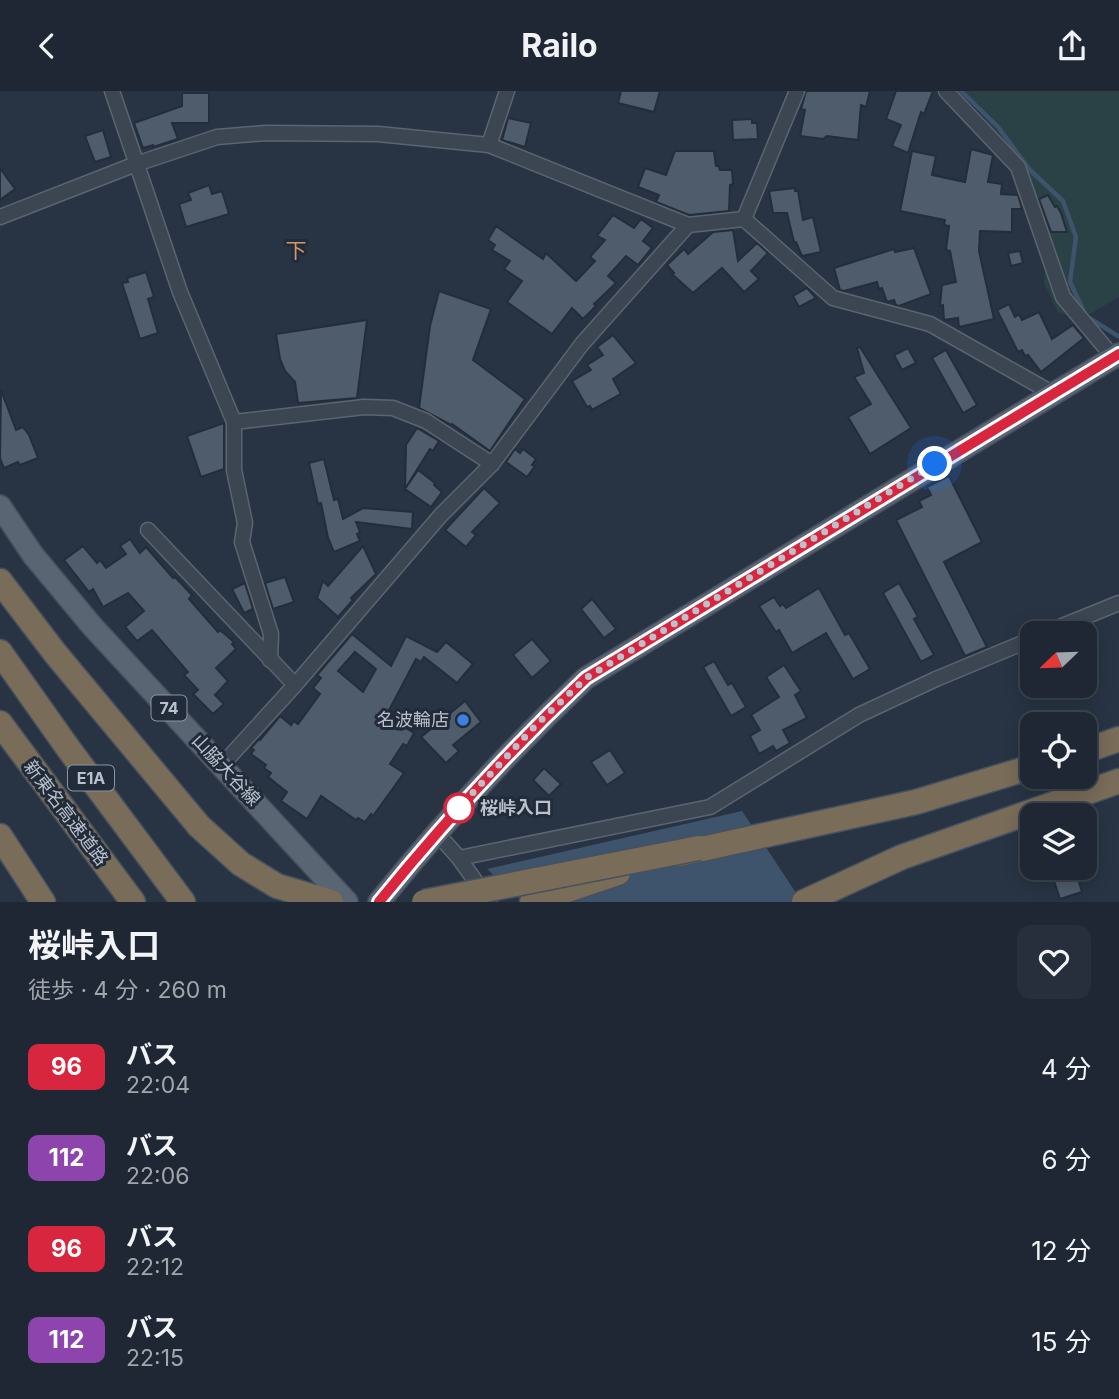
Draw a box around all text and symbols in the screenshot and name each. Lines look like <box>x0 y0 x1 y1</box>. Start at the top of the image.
text: Railo <box>521 26 598 65</box>
icon: back <box>28 27 66 65</box>
icon: share <box>1053 27 1091 65</box>
district label: 下 <box>286 238 307 263</box>
your location <box>917 446 952 481</box>
north arrow <box>1020 621 1097 698</box>
map controls <box>1020 621 1097 880</box>
road number: 74 <box>152 695 186 721</box>
place label: 名波輪店 <box>377 709 449 730</box>
marker: 名波輪店 <box>455 712 471 728</box>
button: locate <box>1020 712 1097 789</box>
street label: 山脇大谷線 <box>188 730 265 810</box>
street label: 新東名高速道路 <box>20 756 113 869</box>
road number: E1A <box>68 765 114 791</box>
marker: 桜峠入口 <box>444 793 474 823</box>
place label: 桜峠入口 <box>480 797 552 818</box>
button: layers <box>1020 803 1097 880</box>
text: 桜峠入口 <box>28 925 160 965</box>
button: heart <box>1017 925 1091 999</box>
text: 徒歩 · 4 分 · 260 m <box>28 976 227 1004</box>
text: バス <box>126 1039 178 1070</box>
text: 96 <box>51 1052 82 1081</box>
text: 4 分 <box>1041 1053 1091 1084</box>
text: 22:04 <box>126 1071 190 1099</box>
text: バス <box>126 1130 178 1161</box>
text: 112 <box>49 1143 84 1172</box>
text: 6 分 <box>1042 1144 1091 1175</box>
text: 22:06 <box>126 1162 189 1190</box>
text: バス <box>126 1221 178 1252</box>
text: 96 <box>51 1234 82 1263</box>
text: 12 分 <box>1031 1235 1091 1266</box>
text: 22:12 <box>126 1253 184 1281</box>
text: バス <box>126 1312 178 1343</box>
text: 112 <box>49 1325 84 1354</box>
text: 15 分 <box>1031 1326 1091 1357</box>
text: 22:15 <box>126 1344 184 1372</box>

